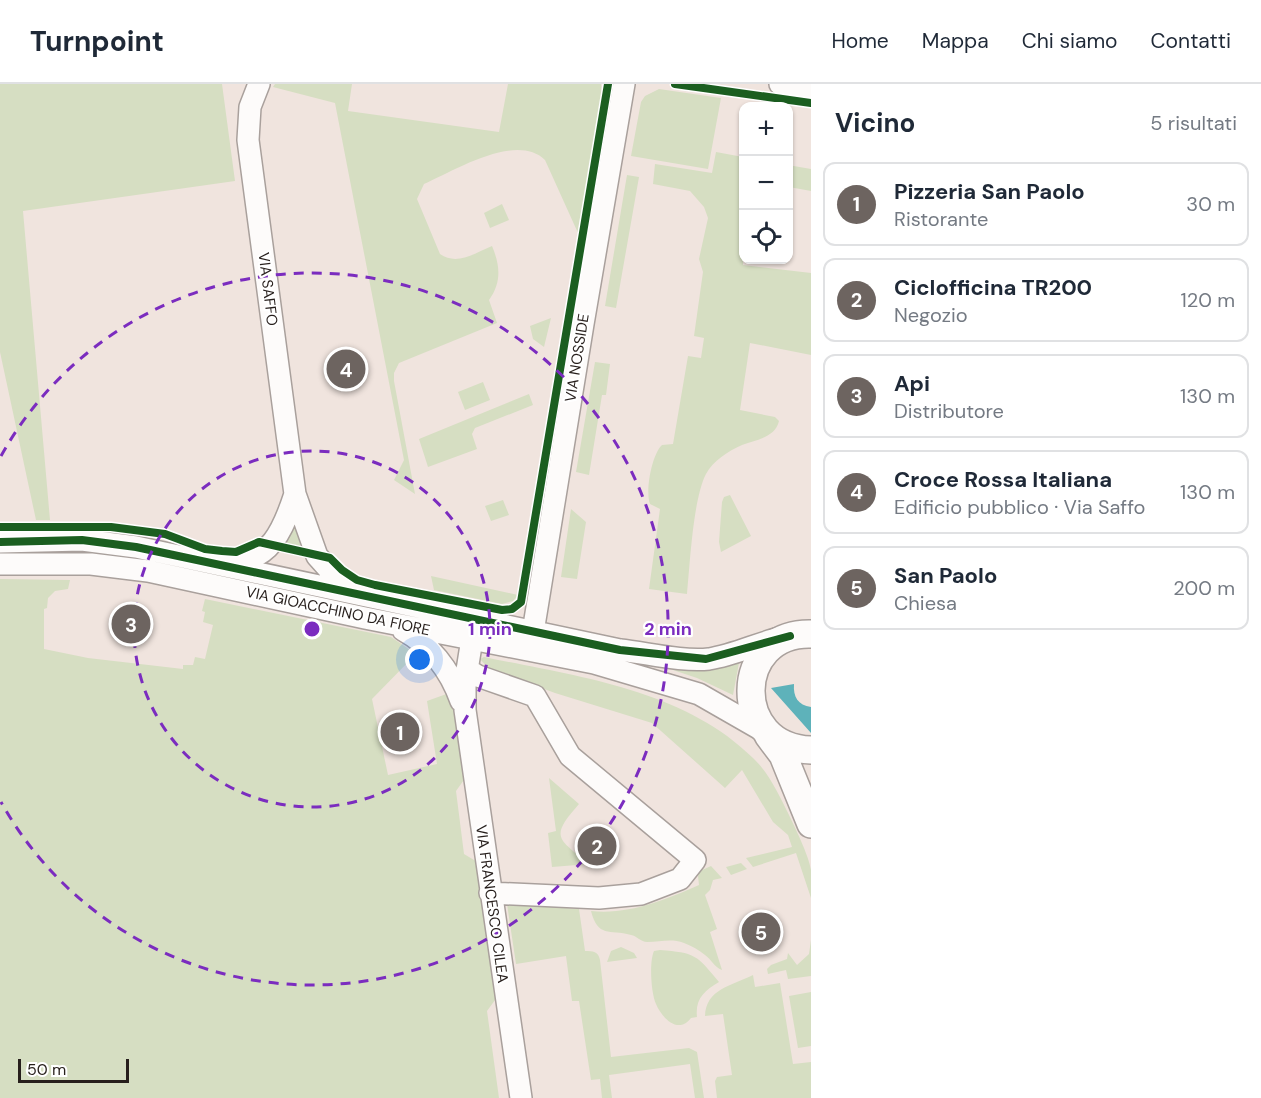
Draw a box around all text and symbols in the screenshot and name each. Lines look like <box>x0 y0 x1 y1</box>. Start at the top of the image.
text: Turnpoint <box>30 23 164 60</box>
text: Home <box>831 27 889 55</box>
text: Mappa <box>922 27 989 55</box>
text: Chi siamo <box>1022 27 1118 55</box>
text: Contatti <box>1151 27 1231 55</box>
map controls <box>739 102 793 264</box>
button: + <box>739 102 793 156</box>
text: Vicino <box>835 106 915 140</box>
text: 5 risultati <box>1150 110 1237 136</box>
button: − <box>739 156 793 210</box>
text: Pizzeria San Paolo <box>894 177 1085 206</box>
text: 1 <box>853 191 860 217</box>
text: 30 m <box>1186 191 1235 217</box>
text: Ristorante <box>894 206 988 232</box>
button: locate <box>739 210 793 264</box>
street label: VIA SAFFO <box>254 251 282 327</box>
text: Ciclofficina TR200 <box>894 273 1092 302</box>
text: 2 <box>851 287 862 313</box>
text: 120 m <box>1181 287 1235 313</box>
text: Negozio <box>894 302 968 328</box>
street label: VIA NOSSIDE <box>560 312 594 404</box>
pin: 4 <box>326 346 366 392</box>
text: Api <box>894 369 930 398</box>
text: 3 <box>850 383 863 409</box>
text: 130 m <box>1180 383 1235 409</box>
text: Distributore <box>894 398 1004 424</box>
text: Croce Rossa Italiana <box>894 465 1112 494</box>
text: 4 <box>850 479 863 505</box>
text: 130 m <box>1180 479 1235 505</box>
text: Edificio pubblico · Via Saffo <box>894 494 1145 520</box>
text: San Paolo <box>894 561 997 590</box>
text: 5 <box>850 575 863 601</box>
text: 200 m <box>1173 575 1235 601</box>
street label: VIA GIOACCHINO DA FIORE <box>244 582 432 640</box>
text: Chiesa <box>894 590 957 616</box>
pin: 3 <box>112 602 150 646</box>
text: 1 min <box>468 617 512 641</box>
text: 2 min <box>644 617 692 641</box>
centre of rings <box>302 619 322 639</box>
your location <box>405 645 434 674</box>
pin: 1 <box>380 710 420 754</box>
street label: VIA FRANCESCO CILEA <box>471 824 513 984</box>
pin: 2 <box>578 824 616 868</box>
pin: 5 <box>742 910 780 954</box>
scale bar <box>18 1056 129 1084</box>
text: 50 m <box>27 1059 66 1080</box>

